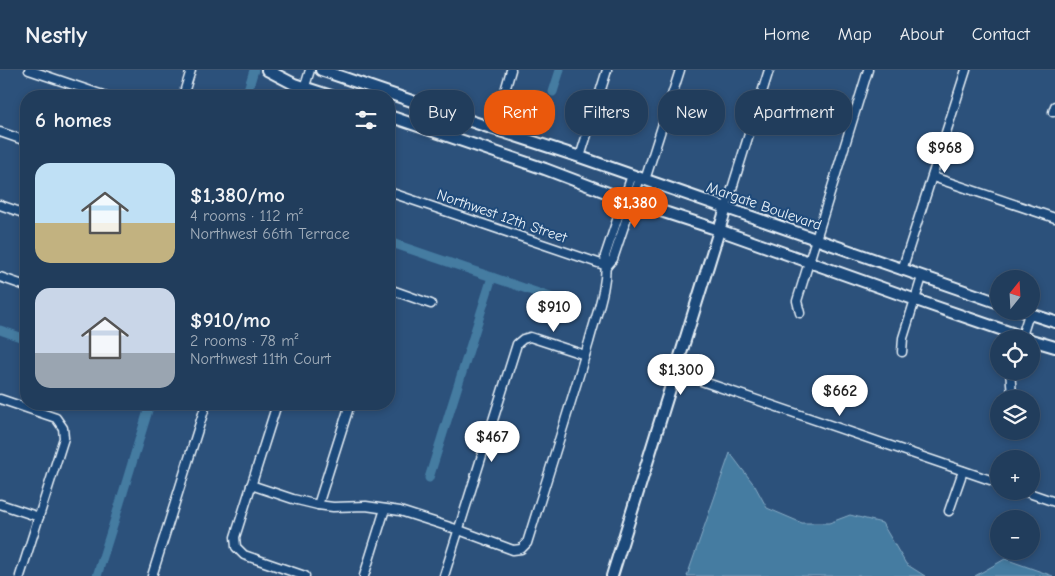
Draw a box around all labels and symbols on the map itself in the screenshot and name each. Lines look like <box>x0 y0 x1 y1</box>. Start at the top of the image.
pin: $968 <box>915 132 975 174</box>
street label: Margate Boulevard <box>704 178 824 234</box>
street label: Northwest 12th Street <box>435 185 570 247</box>
pin: $1,380 <box>594 186 676 229</box>
north arrow <box>990 270 1040 320</box>
pin: $910 <box>524 290 584 333</box>
pin: $1,300 <box>640 354 722 396</box>
pin: $662 <box>810 374 870 417</box>
pin: $467 <box>462 420 522 463</box>

